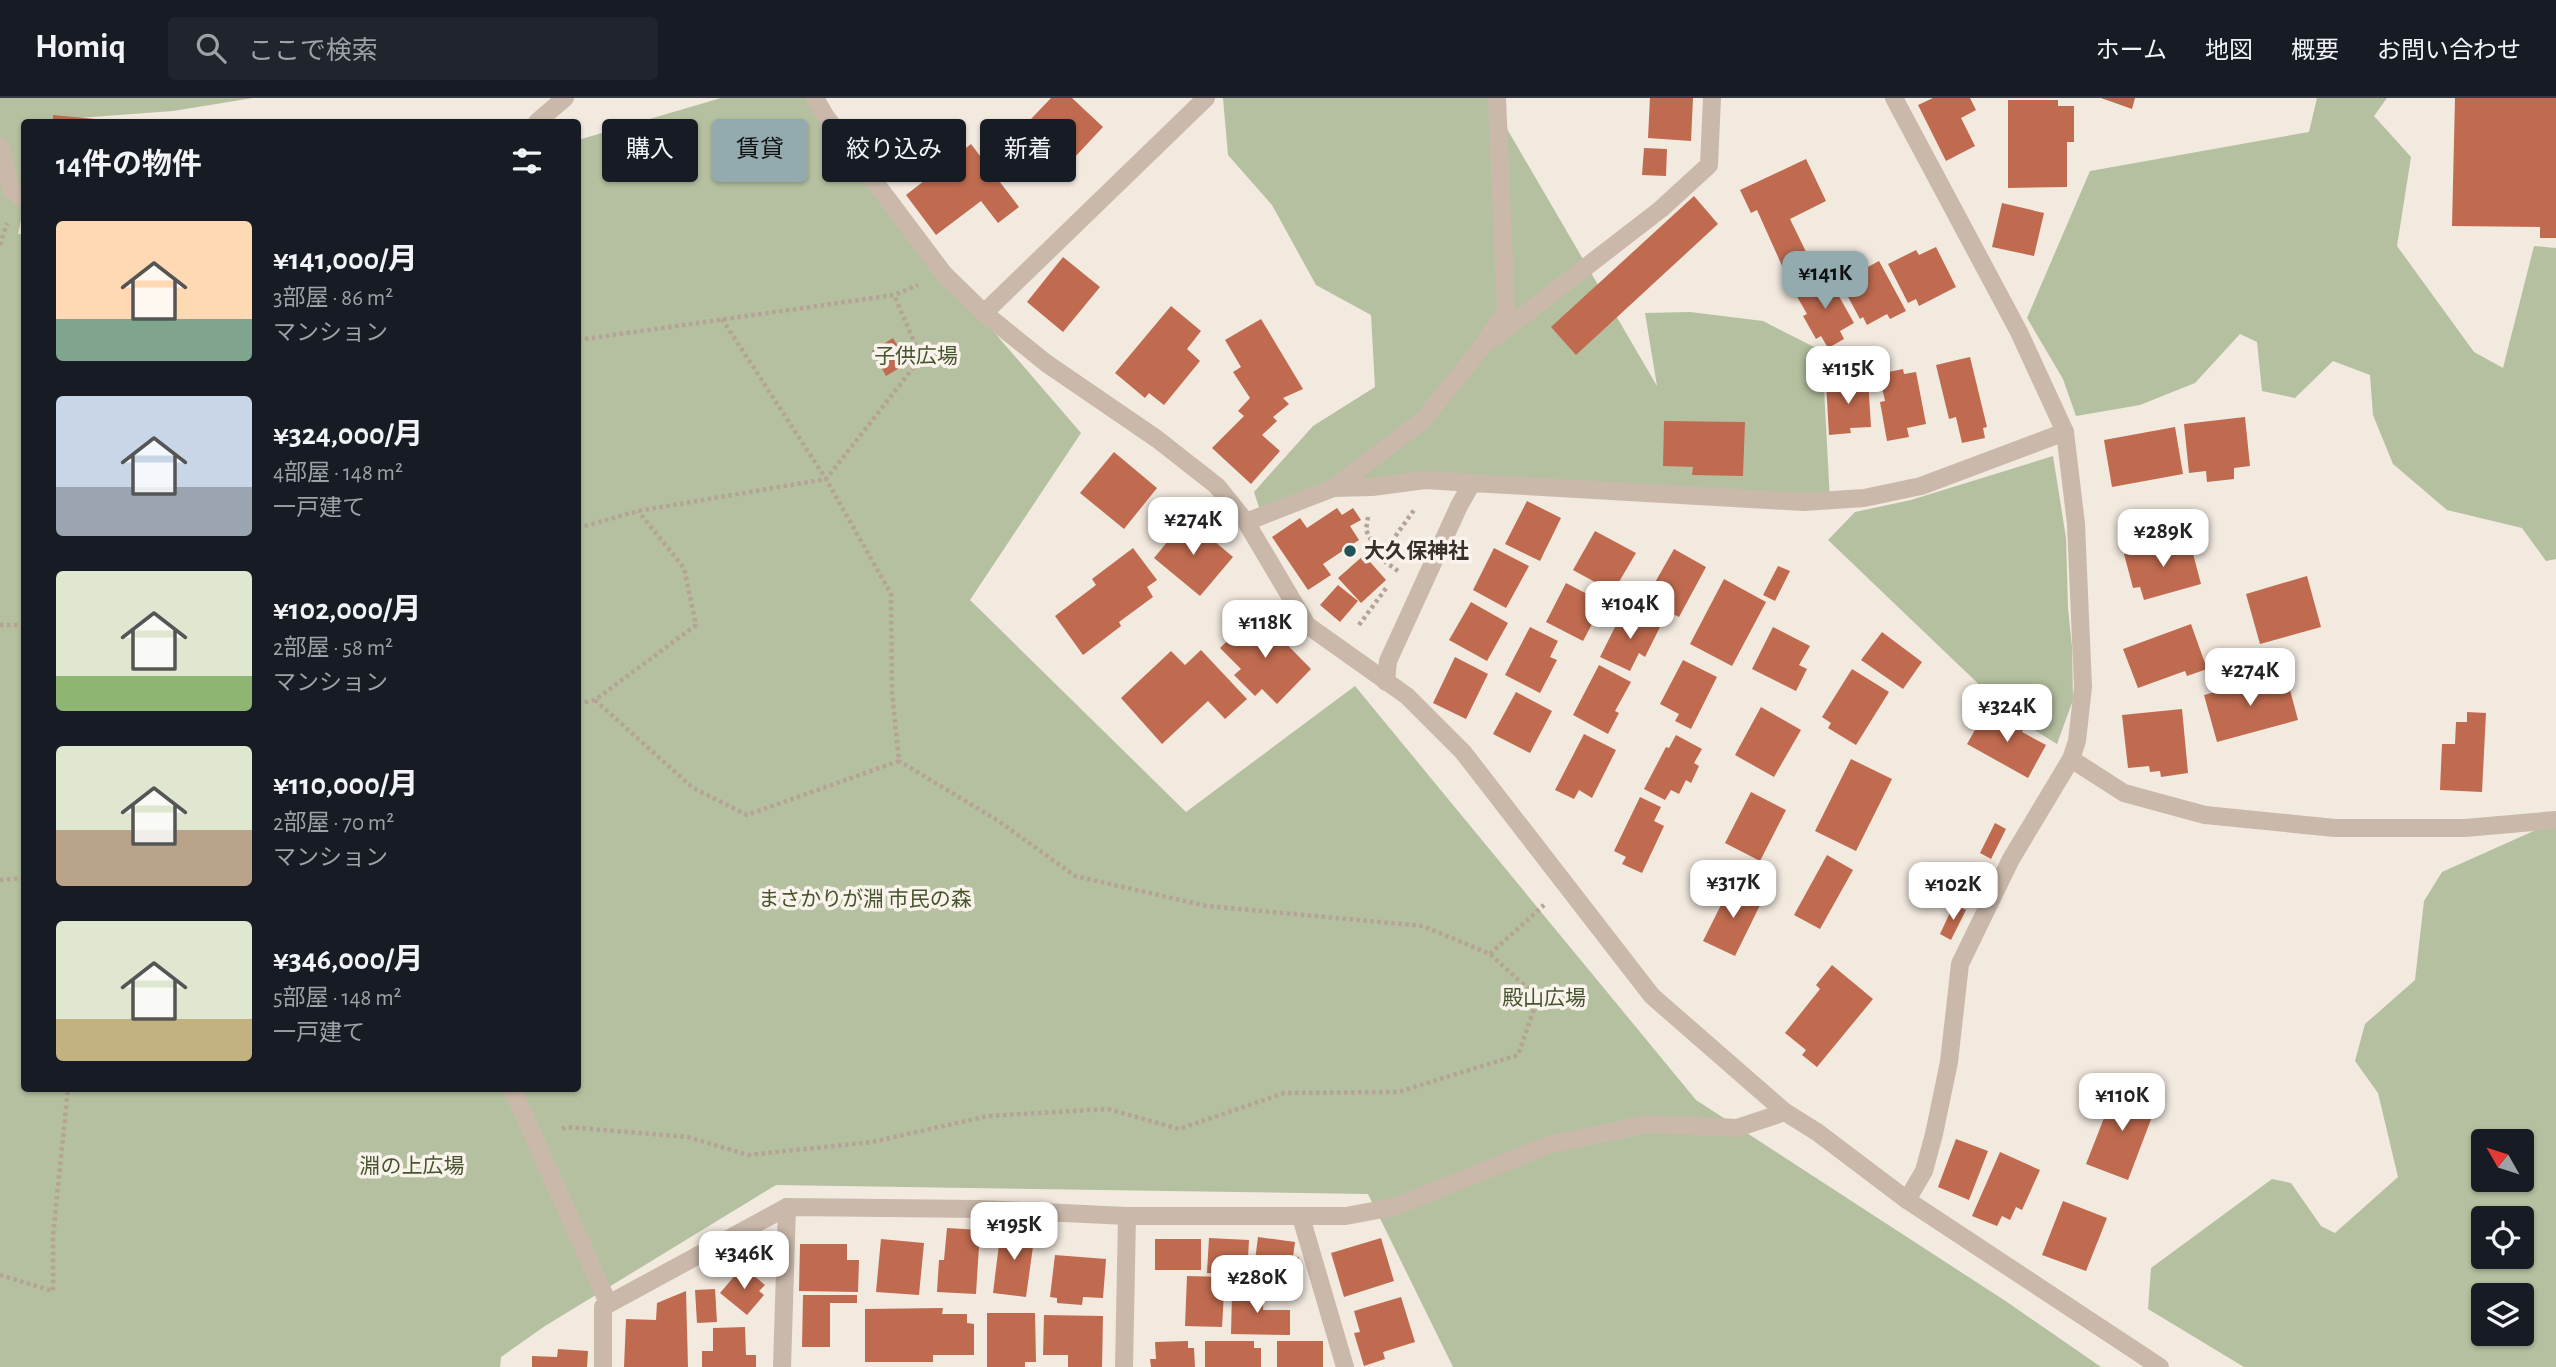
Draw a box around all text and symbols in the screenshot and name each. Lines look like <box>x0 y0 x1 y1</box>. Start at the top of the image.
search box <box>168 17 658 80</box>
icon: search <box>192 29 230 67</box>
text: Homiq <box>35 31 126 64</box>
text: ここで検索 <box>248 38 378 64</box>
text: ホーム <box>2096 39 2167 63</box>
text: 地図 <box>2205 39 2253 63</box>
text: 概要 <box>2291 39 2339 63</box>
text: お問い合わせ <box>2377 39 2521 63</box>
chip: 購入 <box>602 119 698 182</box>
chip: 賃貸 <box>712 119 808 182</box>
chip: 絞り込み <box>822 119 966 182</box>
chip: 新着 <box>980 119 1076 182</box>
icon: filters <box>508 142 546 180</box>
text: 14件の物件 <box>56 150 202 180</box>
text: ¥141,000/月 <box>273 245 418 275</box>
icon: home <box>112 249 196 333</box>
pin: ¥141K <box>1776 252 1874 311</box>
text: ¥141K <box>1798 262 1852 285</box>
text: 3部屋 · 86 m² <box>273 287 393 310</box>
text: マンション <box>273 322 388 345</box>
park label: 子供広場 <box>874 345 958 367</box>
pin: ¥115K <box>1799 346 1897 406</box>
text: ¥115K <box>1822 357 1874 380</box>
text: ¥324,000/月 <box>273 420 423 450</box>
icon: home <box>112 424 196 508</box>
text: 4部屋 · 148 m² <box>273 462 403 485</box>
text: 一戸建て <box>273 497 365 520</box>
pin: ¥274K <box>1144 498 1242 557</box>
text: ¥274K <box>1164 508 1222 531</box>
pin: ¥289K <box>2114 510 2212 569</box>
text: ¥289K <box>2134 520 2192 543</box>
place label: 大久保神社 <box>1364 539 1469 562</box>
marker: 大久保神社 <box>1342 543 1358 559</box>
pin: ¥104K <box>1581 582 1679 641</box>
text: ¥104K <box>1601 592 1659 615</box>
text: ¥102,000/月 <box>273 595 422 625</box>
icon: home <box>112 599 196 683</box>
pin: ¥118K <box>1216 601 1314 660</box>
text: ¥118K <box>1238 611 1292 634</box>
text: 2部屋 · 58 m² <box>273 637 393 660</box>
pin: ¥274K <box>2201 648 2299 708</box>
text: ¥274K <box>2221 659 2279 682</box>
text: マンション <box>273 672 388 695</box>
pin: ¥324K <box>1958 684 2056 744</box>
text: ¥324K <box>1978 695 2036 718</box>
text: ¥110,000/月 <box>273 770 418 800</box>
icon: home <box>112 774 196 858</box>
text: 2部屋 · 70 m² <box>273 812 394 835</box>
text: マンション <box>273 847 388 870</box>
pin: ¥317K <box>1684 860 1782 920</box>
pin: ¥102K <box>1904 862 2002 922</box>
text: ¥317K <box>1706 871 1760 894</box>
text: ¥102K <box>1925 873 1981 896</box>
park label: まさかりが淵 市民の森 <box>758 888 972 910</box>
text: ¥346,000/月 <box>273 945 424 975</box>
icon: home <box>112 949 196 1033</box>
text: 5部屋 · 148 m² <box>273 987 402 1010</box>
park label: 殿山広場 <box>1502 987 1586 1009</box>
text: 一戸建て <box>273 1022 365 1045</box>
pin: ¥110K <box>2073 1074 2171 1133</box>
text: ¥110K <box>2095 1084 2149 1107</box>
north arrow <box>2471 1129 2534 1192</box>
map controls <box>2471 1129 2534 1346</box>
park label: 淵の上広場 <box>360 1155 465 1177</box>
pin: ¥195K <box>965 1202 1063 1262</box>
button: locate <box>2471 1206 2534 1269</box>
text: ¥195K <box>987 1213 1041 1236</box>
pin: ¥346K <box>695 1232 793 1291</box>
text: ¥346K <box>715 1242 773 1265</box>
pin: ¥280K <box>1208 1256 1306 1315</box>
text: ¥280K <box>1227 1266 1287 1289</box>
button: layers <box>2471 1283 2534 1346</box>

